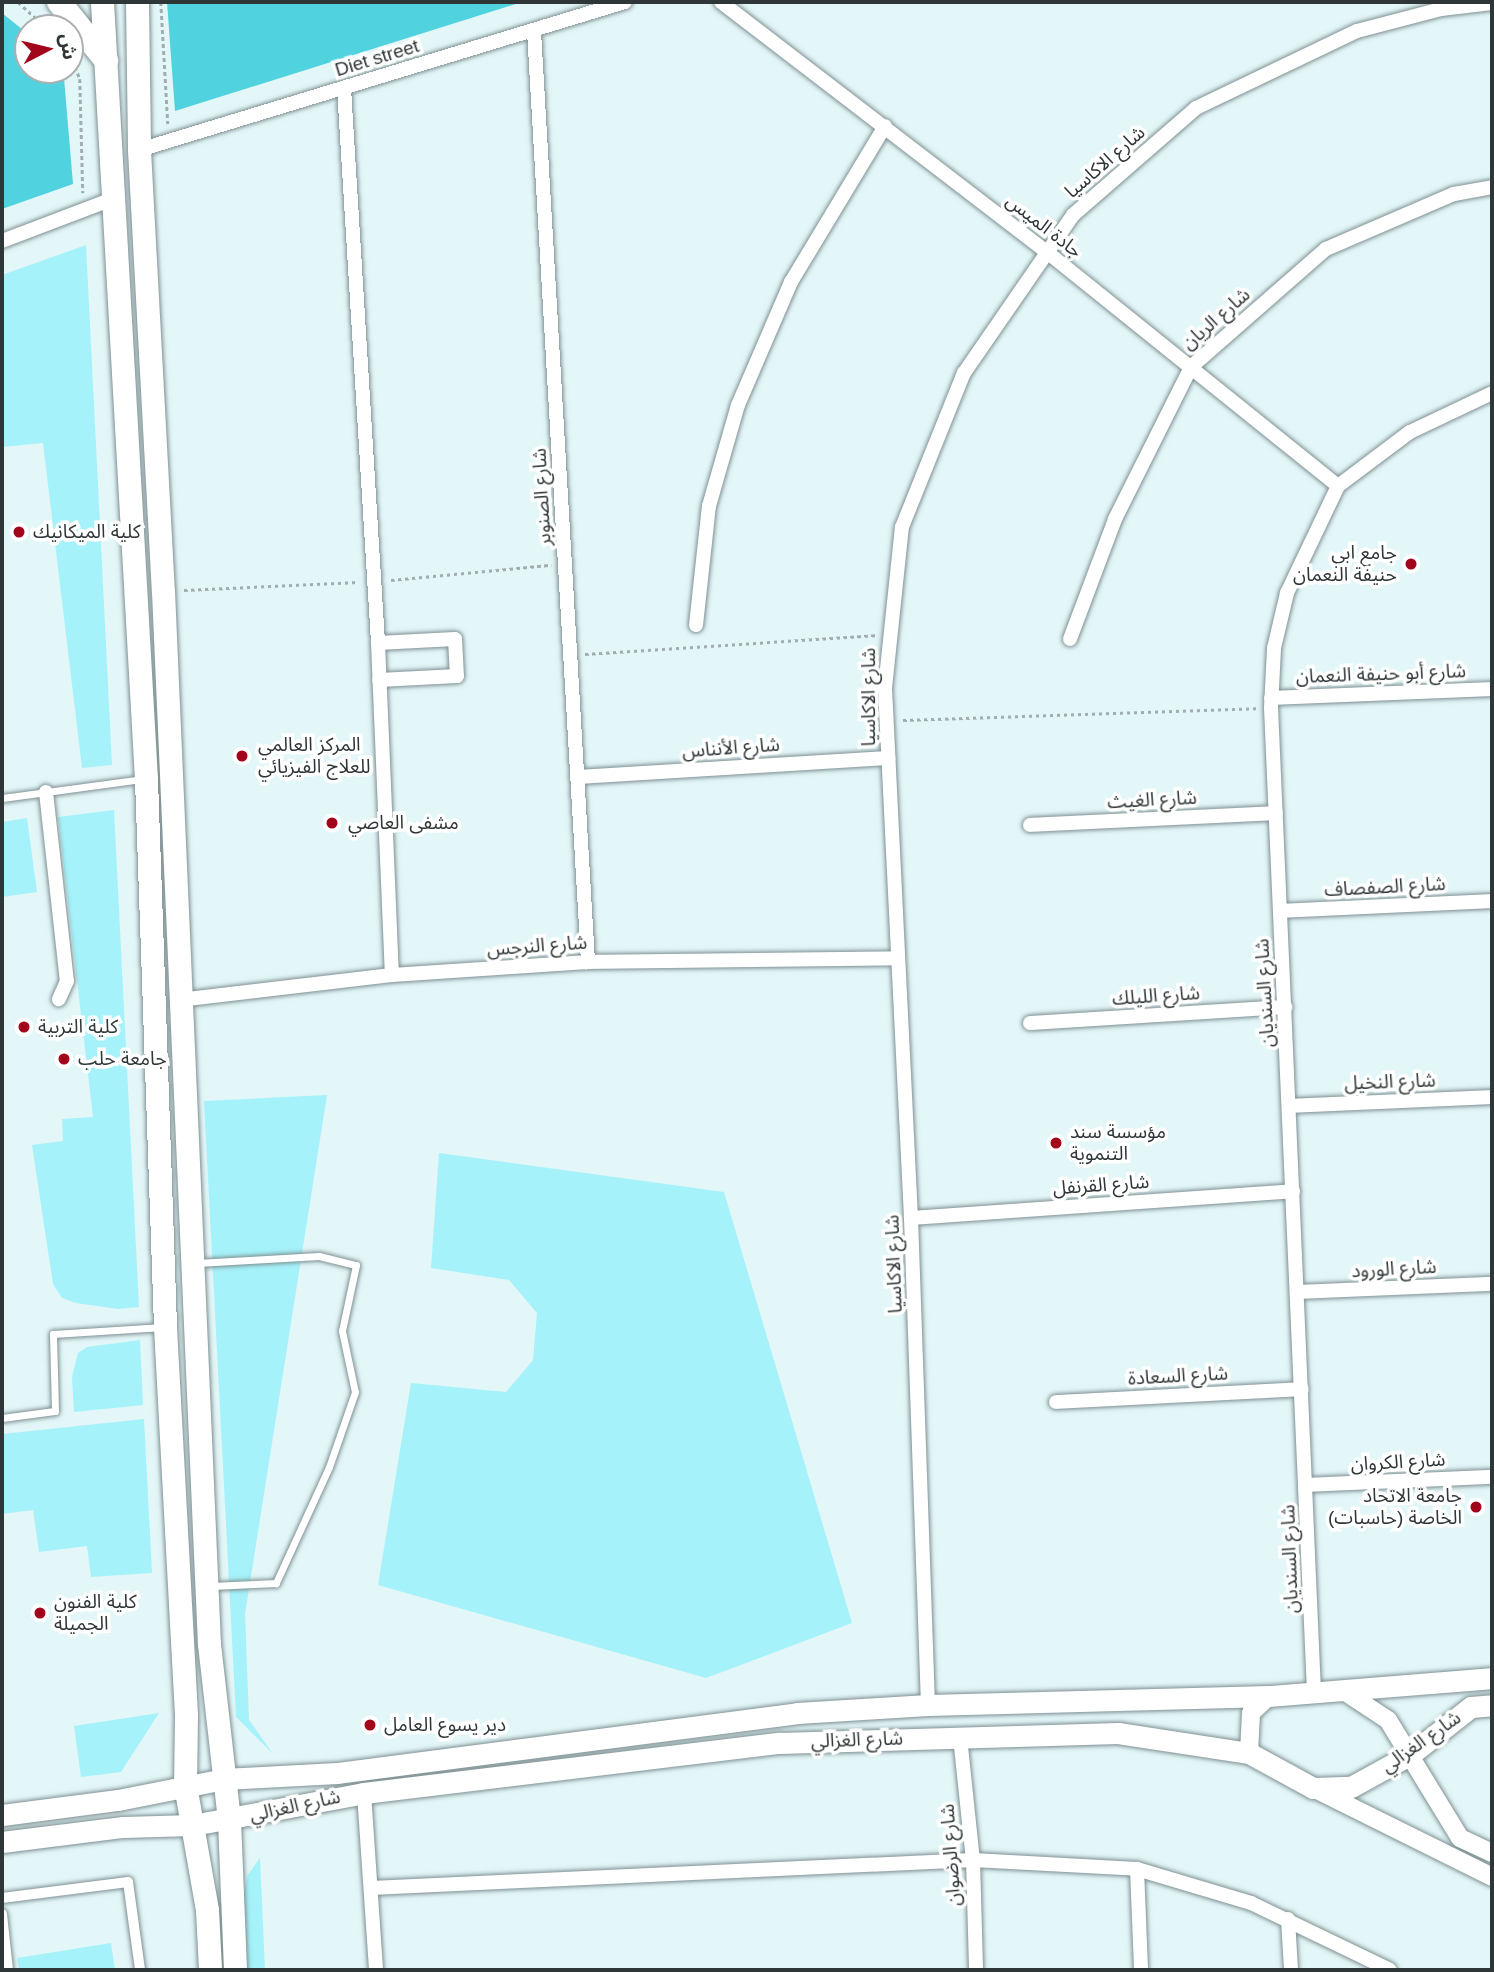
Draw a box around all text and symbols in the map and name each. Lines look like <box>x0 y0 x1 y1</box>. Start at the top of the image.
north arrow <box>14 14 84 84</box>
text: ش <box>56 32 80 61</box>
street label: Diet street <box>332 34 422 82</box>
street label: شارع الاكاسيا <box>1060 121 1150 203</box>
street label: جادة الميس <box>1001 189 1087 263</box>
street label: شارع الريان <box>1177 283 1255 355</box>
street label: شارع الصنوبر <box>528 448 556 546</box>
place label: كلية الميكانيك <box>33 521 141 543</box>
marker: كلية الميكانيك <box>11 524 27 540</box>
place label: جامع ابي حنيفة النعمان <box>1293 542 1397 586</box>
marker: جامع ابي حنيفة النعمان <box>1403 556 1419 572</box>
street label: شارع الاكاسيا <box>858 648 880 746</box>
street label: شارع أبو حنيفة النعمان <box>1296 660 1466 688</box>
street label: شارع الأنناس <box>681 733 781 763</box>
place label: المركز العالمي للعلاج الفيزيائي <box>258 734 371 778</box>
marker: المركز العالمي للعلاج الفيزيائي <box>232 746 252 766</box>
street label: شارع الغيث <box>1107 786 1197 814</box>
place label: مشفى العاصي <box>348 812 459 834</box>
marker: مشفى العاصي <box>322 813 342 833</box>
street label: شارع الصفصاف <box>1324 872 1446 902</box>
street label: شارع النرجس <box>486 931 588 961</box>
street label: شارع السنديان <box>1251 938 1279 1048</box>
street label: شارع الليلك <box>1111 982 1201 1010</box>
place label: كلية التربية <box>38 1016 118 1038</box>
marker: كلية التربية <box>16 1019 32 1035</box>
place label: جامعة حلب <box>78 1048 167 1070</box>
marker: جامعة حلب <box>56 1051 72 1067</box>
street label: شارع النخيل <box>1344 1069 1436 1095</box>
place label: مؤسسة سند التنموية <box>1070 1121 1166 1165</box>
marker: مؤسسة سند التنموية <box>1048 1135 1064 1151</box>
street label: شارع القرنفل <box>1052 1170 1150 1200</box>
street label: شارع الاكاسيا <box>881 1214 907 1314</box>
street label: شارع الورود <box>1351 1255 1437 1283</box>
street label: شارع السعادة <box>1127 1362 1229 1390</box>
street label: شارع الكروان <box>1350 1448 1446 1476</box>
place label: جامعة الاتحاد الخاصة (حاسبات) <box>1328 1485 1462 1529</box>
marker: جامعة الاتحاد الخاصة (حاسبات) <box>1468 1499 1484 1515</box>
street label: شارع السنديان <box>1277 1504 1303 1614</box>
place label: كلية الفنون الجميلة <box>54 1591 136 1635</box>
marker: كلية الفنون الجميلة <box>32 1605 48 1621</box>
street label: شارع الغزالي <box>1377 1706 1465 1778</box>
place label: دير يسوع العامل <box>384 1714 506 1736</box>
marker: دير يسوع العامل <box>362 1717 378 1733</box>
street label: شارع الغزالي <box>811 1727 903 1753</box>
street label: شارع الغزالي <box>248 1785 342 1827</box>
street label: شارع الرضوان <box>936 1803 966 1907</box>

